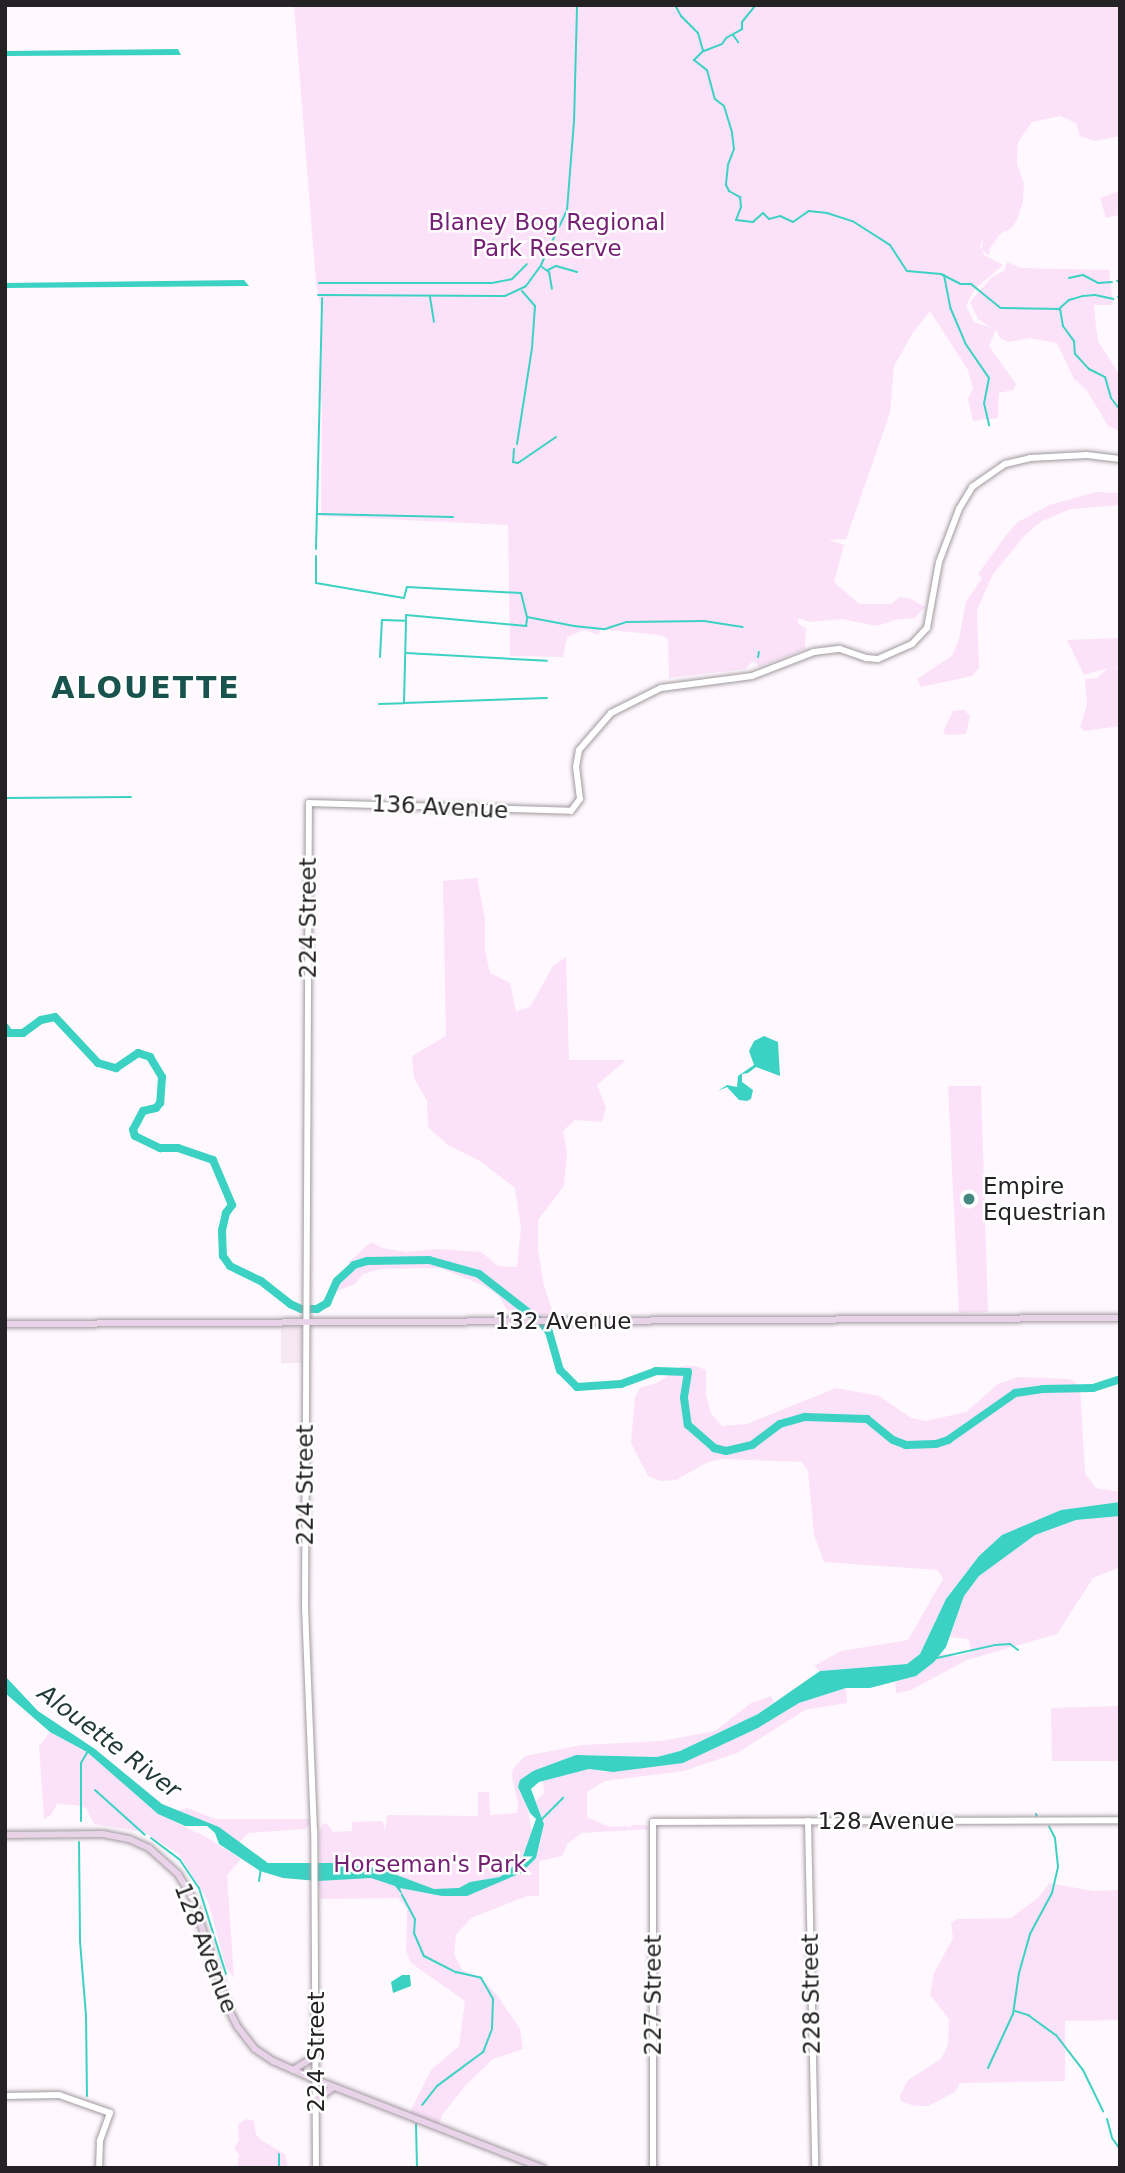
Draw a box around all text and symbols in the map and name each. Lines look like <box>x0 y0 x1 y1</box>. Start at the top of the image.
park label: Blaney Bog Regional Park Reserve <box>429 208 665 262</box>
district label: ALOUETTE <box>52 670 240 706</box>
street label: 136 Avenue <box>371 790 509 824</box>
street label: 224 Street <box>294 857 322 979</box>
place label: Empire Equestrian <box>983 1172 1106 1226</box>
marker: Empire Equestrian <box>961 1191 977 1207</box>
street label: 132 Avenue <box>495 1307 631 1335</box>
street label: 224 Street <box>291 1424 319 1546</box>
water label: Alouette River <box>32 1679 186 1805</box>
street label: 128 Avenue <box>818 1807 954 1835</box>
park label: Horseman's Park <box>333 1850 527 1878</box>
street label: 128 Avenue <box>169 1879 243 2017</box>
street label: 228 Street <box>796 1933 826 2055</box>
street label: 227 Street <box>639 1934 667 2056</box>
street label: 224 Street <box>302 1991 330 2113</box>

